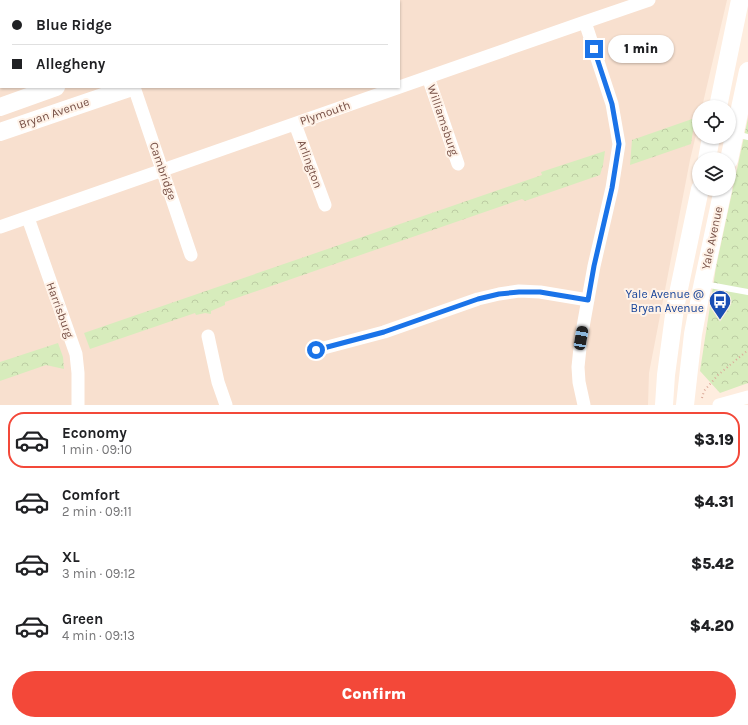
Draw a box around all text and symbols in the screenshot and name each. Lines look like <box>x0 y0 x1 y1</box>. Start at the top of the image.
text: Blue Ridge <box>36 16 112 34</box>
callout: 1 min <box>608 35 674 63</box>
route end <box>585 40 603 58</box>
text: 1 min <box>624 41 658 56</box>
text: Allegheny <box>36 55 105 73</box>
street label: Williamsburg <box>424 83 462 157</box>
street label: Bryan Avenue <box>17 94 91 132</box>
street label: Plymouth <box>298 98 352 128</box>
map controls <box>692 100 736 196</box>
button: locate <box>692 100 736 144</box>
street label: Arlington <box>295 138 325 190</box>
street label: Cambridge <box>147 140 179 202</box>
button: layers <box>692 152 736 196</box>
street label: Yale Avenue <box>698 205 726 271</box>
street label: Harrisburg <box>43 280 77 340</box>
place label: Yale Avenue @ Bryan Avenue <box>626 287 704 315</box>
bus stop icon: Yale Avenue @ Bryan Avenue <box>707 288 733 321</box>
car <box>573 325 589 351</box>
route start <box>307 341 325 359</box>
icon: car <box>14 422 50 458</box>
text: Economy <box>62 424 127 442</box>
text: $3.19 <box>694 431 734 449</box>
text: 1 min · 09:10 <box>62 442 132 457</box>
icon: car <box>14 484 50 520</box>
text: Comfort <box>62 486 120 504</box>
text: $4.31 <box>694 493 734 511</box>
text: 2 min · 09:11 <box>62 504 132 519</box>
icon: car <box>14 546 50 582</box>
text: XL <box>62 548 80 566</box>
text: $5.42 <box>691 555 734 573</box>
text: 3 min · 09:12 <box>62 566 135 581</box>
icon: car <box>14 608 50 644</box>
text: Green <box>62 610 103 628</box>
text: $4.20 <box>690 617 734 635</box>
text: 4 min · 09:13 <box>62 628 135 643</box>
button: Confirm <box>12 671 736 717</box>

